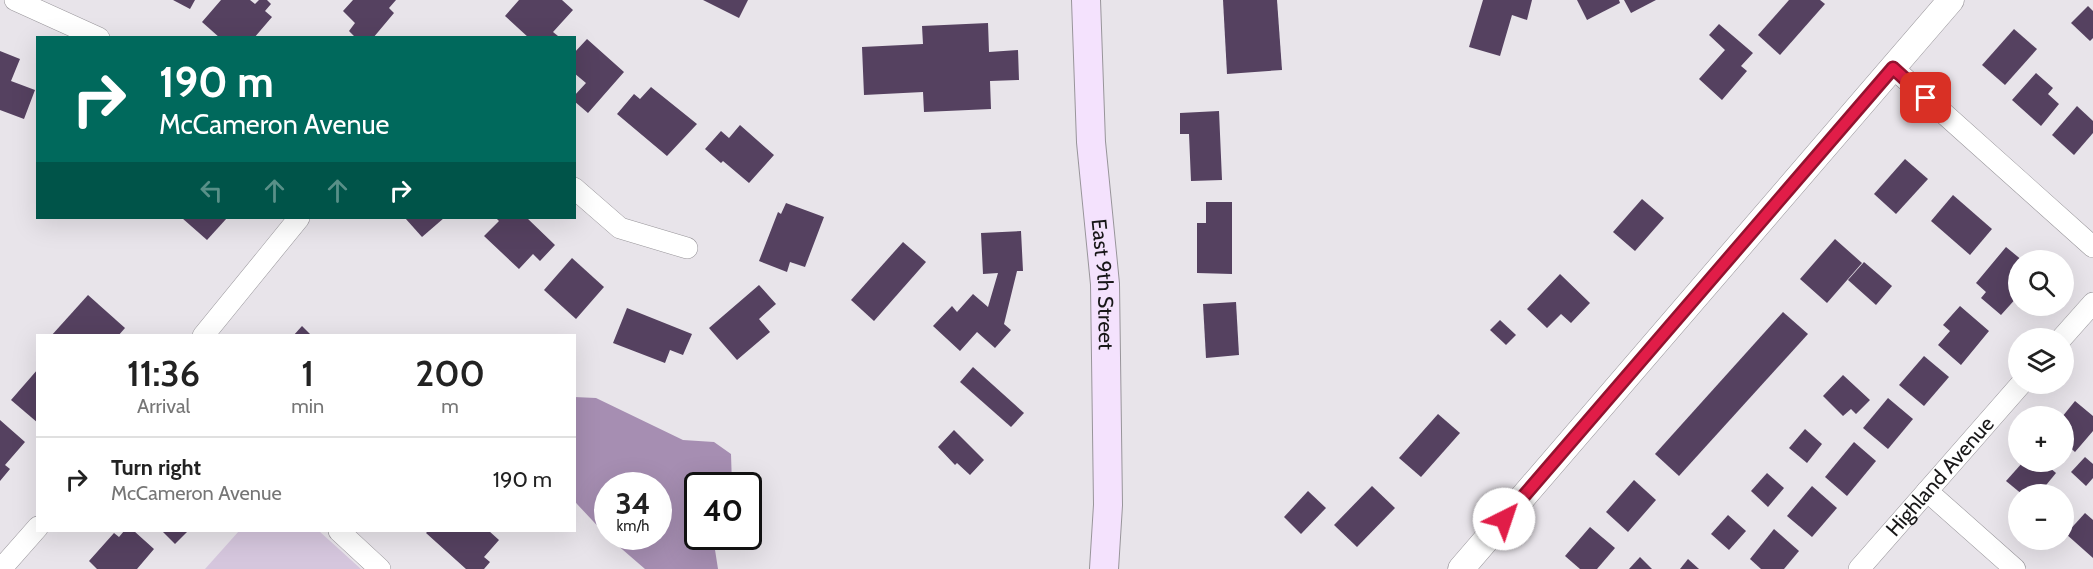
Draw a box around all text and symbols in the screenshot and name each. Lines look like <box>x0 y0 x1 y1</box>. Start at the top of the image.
text: 190 m <box>159 56 274 108</box>
icon: right <box>60 60 138 138</box>
pin <box>1900 72 1951 123</box>
icon: arrive <box>1909 81 1942 114</box>
text: McCameron Avenue <box>159 108 389 141</box>
icon: left <box>195 174 228 207</box>
icon: ahead <box>258 174 291 207</box>
icon: ahead <box>321 174 354 207</box>
icon: right <box>384 174 417 207</box>
street label: East 9th Street <box>1087 218 1119 350</box>
map controls <box>2008 250 2074 550</box>
button: search <box>2008 250 2074 316</box>
button: layers <box>2008 328 2074 394</box>
text: 11:36 <box>127 351 200 395</box>
text: 1 <box>301 351 314 395</box>
text: 200 <box>415 351 485 395</box>
text: Arrival <box>137 394 190 418</box>
text: min <box>291 394 324 418</box>
text: m <box>441 394 459 418</box>
button: + <box>2008 406 2074 472</box>
street label: Highland Avenue <box>1881 411 1999 541</box>
text: Turn right <box>111 454 201 481</box>
icon: right <box>60 463 93 496</box>
text: 190 m <box>493 466 552 493</box>
speed limit sign: 40 <box>684 472 762 550</box>
text: McCameron Avenue <box>111 481 282 505</box>
button: − <box>2008 484 2074 550</box>
text: 34 <box>616 485 650 522</box>
position arrow <box>1472 487 1536 551</box>
text: km/h <box>617 517 649 535</box>

